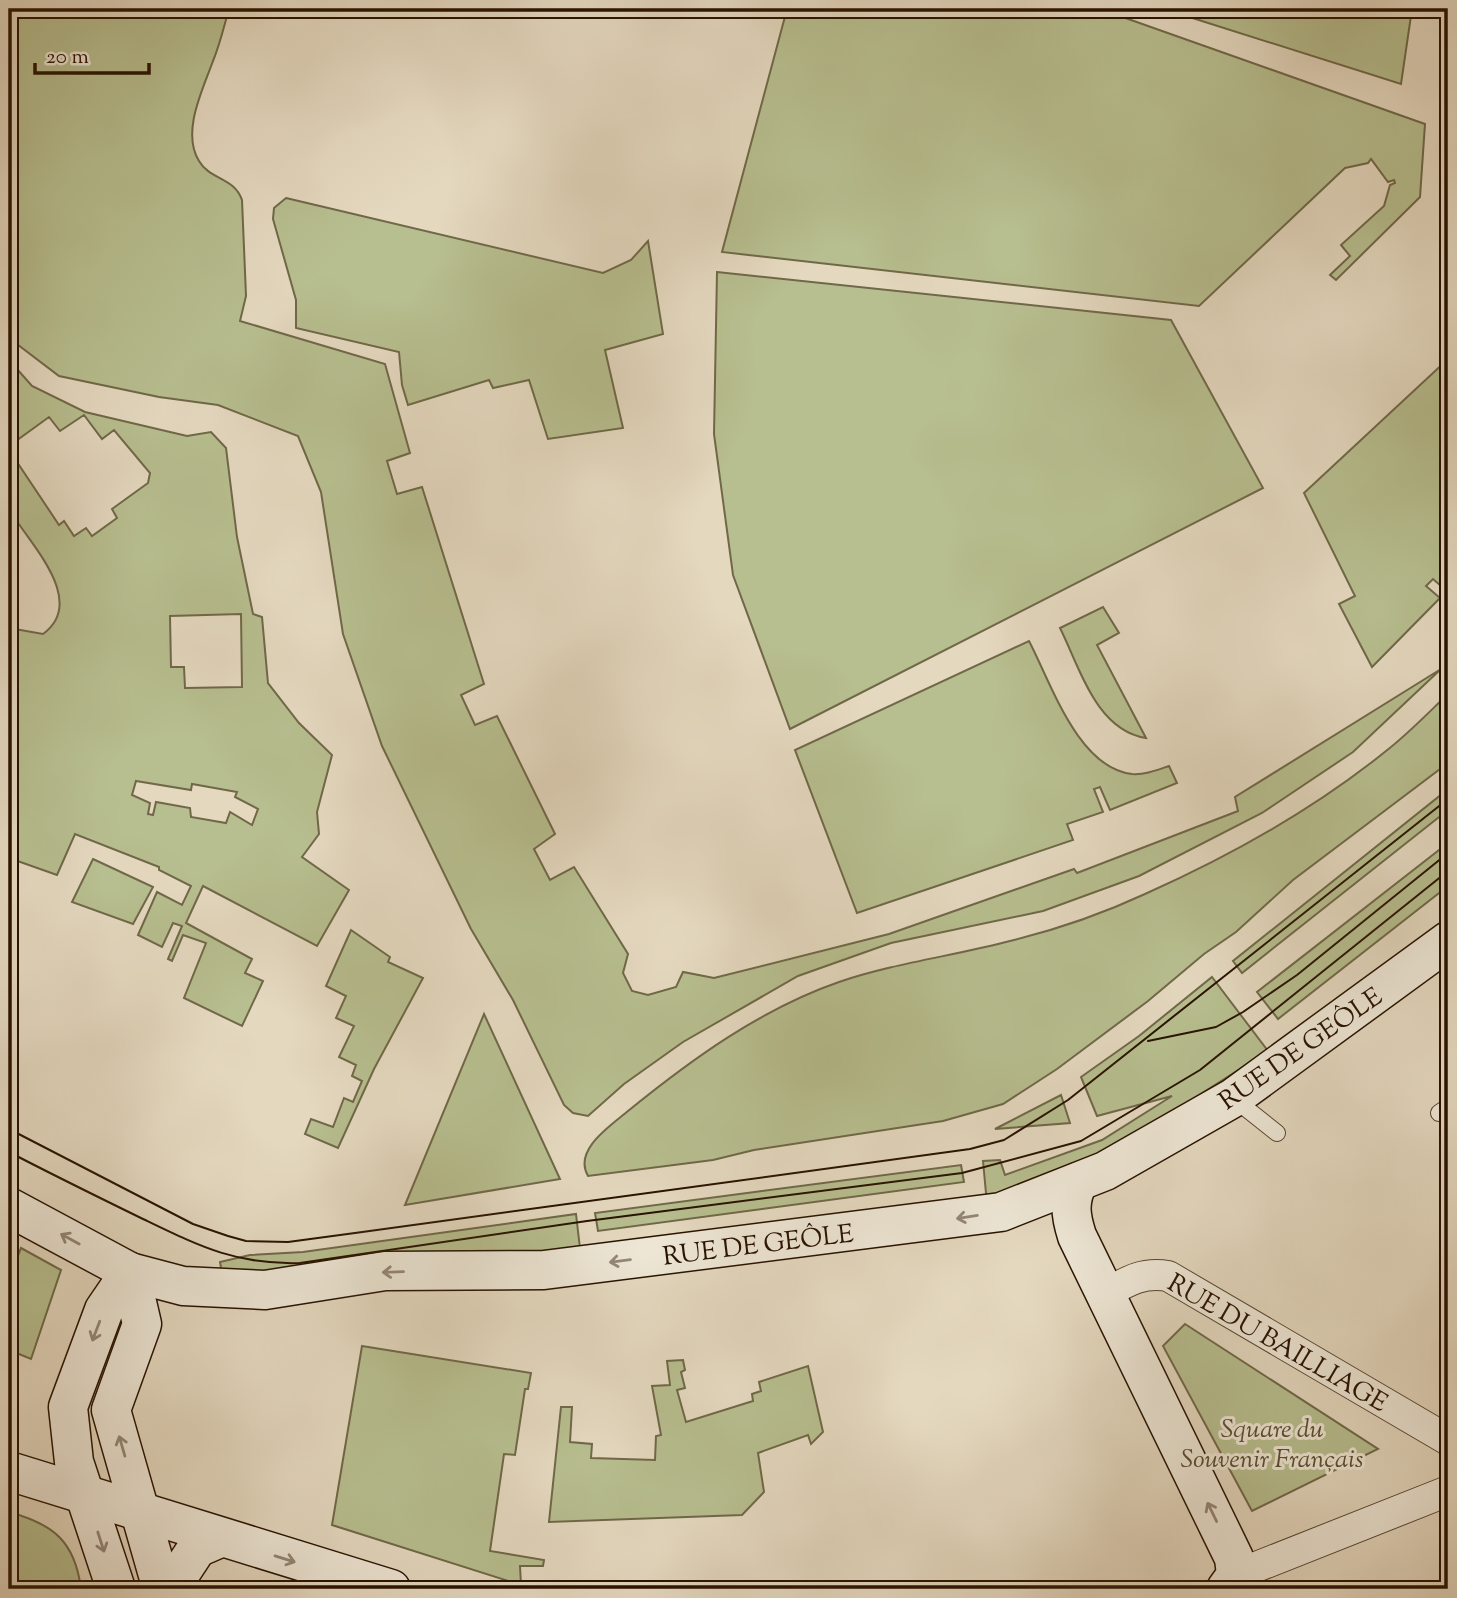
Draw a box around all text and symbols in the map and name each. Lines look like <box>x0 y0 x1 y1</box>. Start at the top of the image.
scale bar <box>35 32 149 76</box>
text: 20 m <box>46 43 89 73</box>
street label: RUE DE GEÔLE <box>1212 980 1391 1120</box>
one-way arrow <box>956 1210 979 1223</box>
street label: RUE DE GEÔLE <box>661 1216 856 1277</box>
one-way arrow <box>60 1232 81 1245</box>
one-way arrow <box>609 1255 632 1268</box>
one-way arrow <box>382 1265 405 1278</box>
street label: RUE DU BAILLIAGE <box>1160 1266 1394 1423</box>
one-way arrow <box>89 1319 102 1341</box>
park label: Square du Souvenir Français <box>1181 1412 1363 1479</box>
one-way arrow <box>114 1435 127 1457</box>
one-way arrow <box>1205 1502 1219 1522</box>
one-way arrow <box>96 1531 108 1553</box>
one-way arrow <box>274 1553 296 1566</box>

